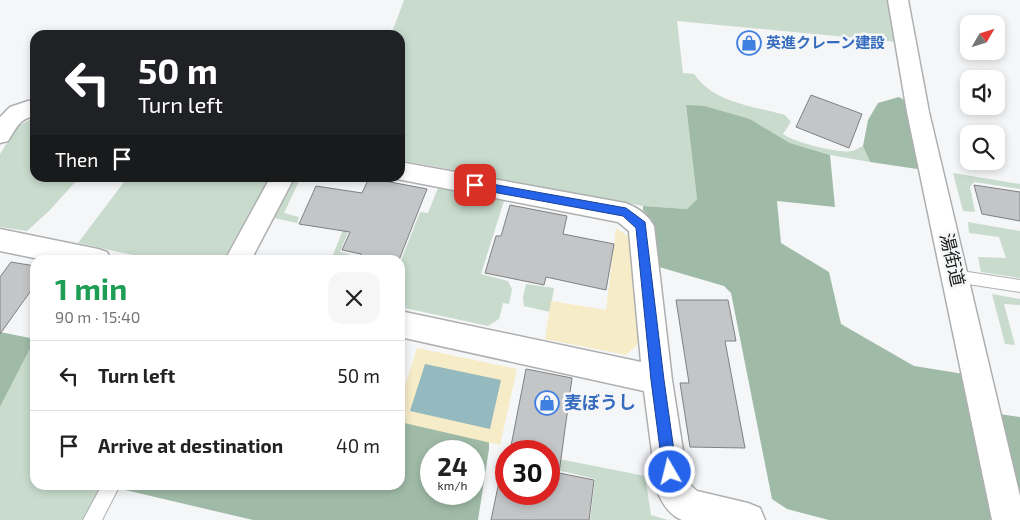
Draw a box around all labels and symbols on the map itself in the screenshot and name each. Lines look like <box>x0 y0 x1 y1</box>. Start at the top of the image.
north arrow <box>960 15 1005 60</box>
shop icon: 英進クレーン建設 <box>736 30 762 56</box>
place label: 英進クレーン建設 <box>766 33 885 51</box>
pin <box>454 164 496 206</box>
street label: 湯街道 <box>936 231 970 289</box>
shop icon: 麦ぼうし <box>534 390 560 416</box>
place label: 麦ぼうし <box>564 391 636 413</box>
speed limit sign: 30 <box>495 440 560 505</box>
position arrow <box>643 445 695 497</box>

